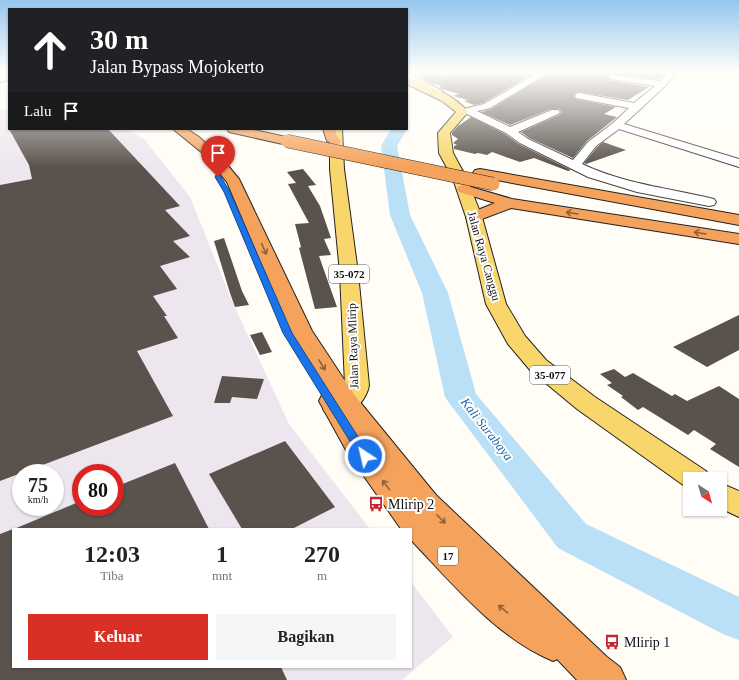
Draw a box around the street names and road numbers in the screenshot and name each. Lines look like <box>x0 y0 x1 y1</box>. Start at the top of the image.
street label: Jalan Raya Canggu <box>465 210 503 302</box>
road number: 35-072 <box>329 265 369 283</box>
street label: Jalan Raya Mlirip <box>345 303 361 389</box>
road number: 35-077 <box>530 366 570 384</box>
road number: 17 <box>438 547 458 565</box>

